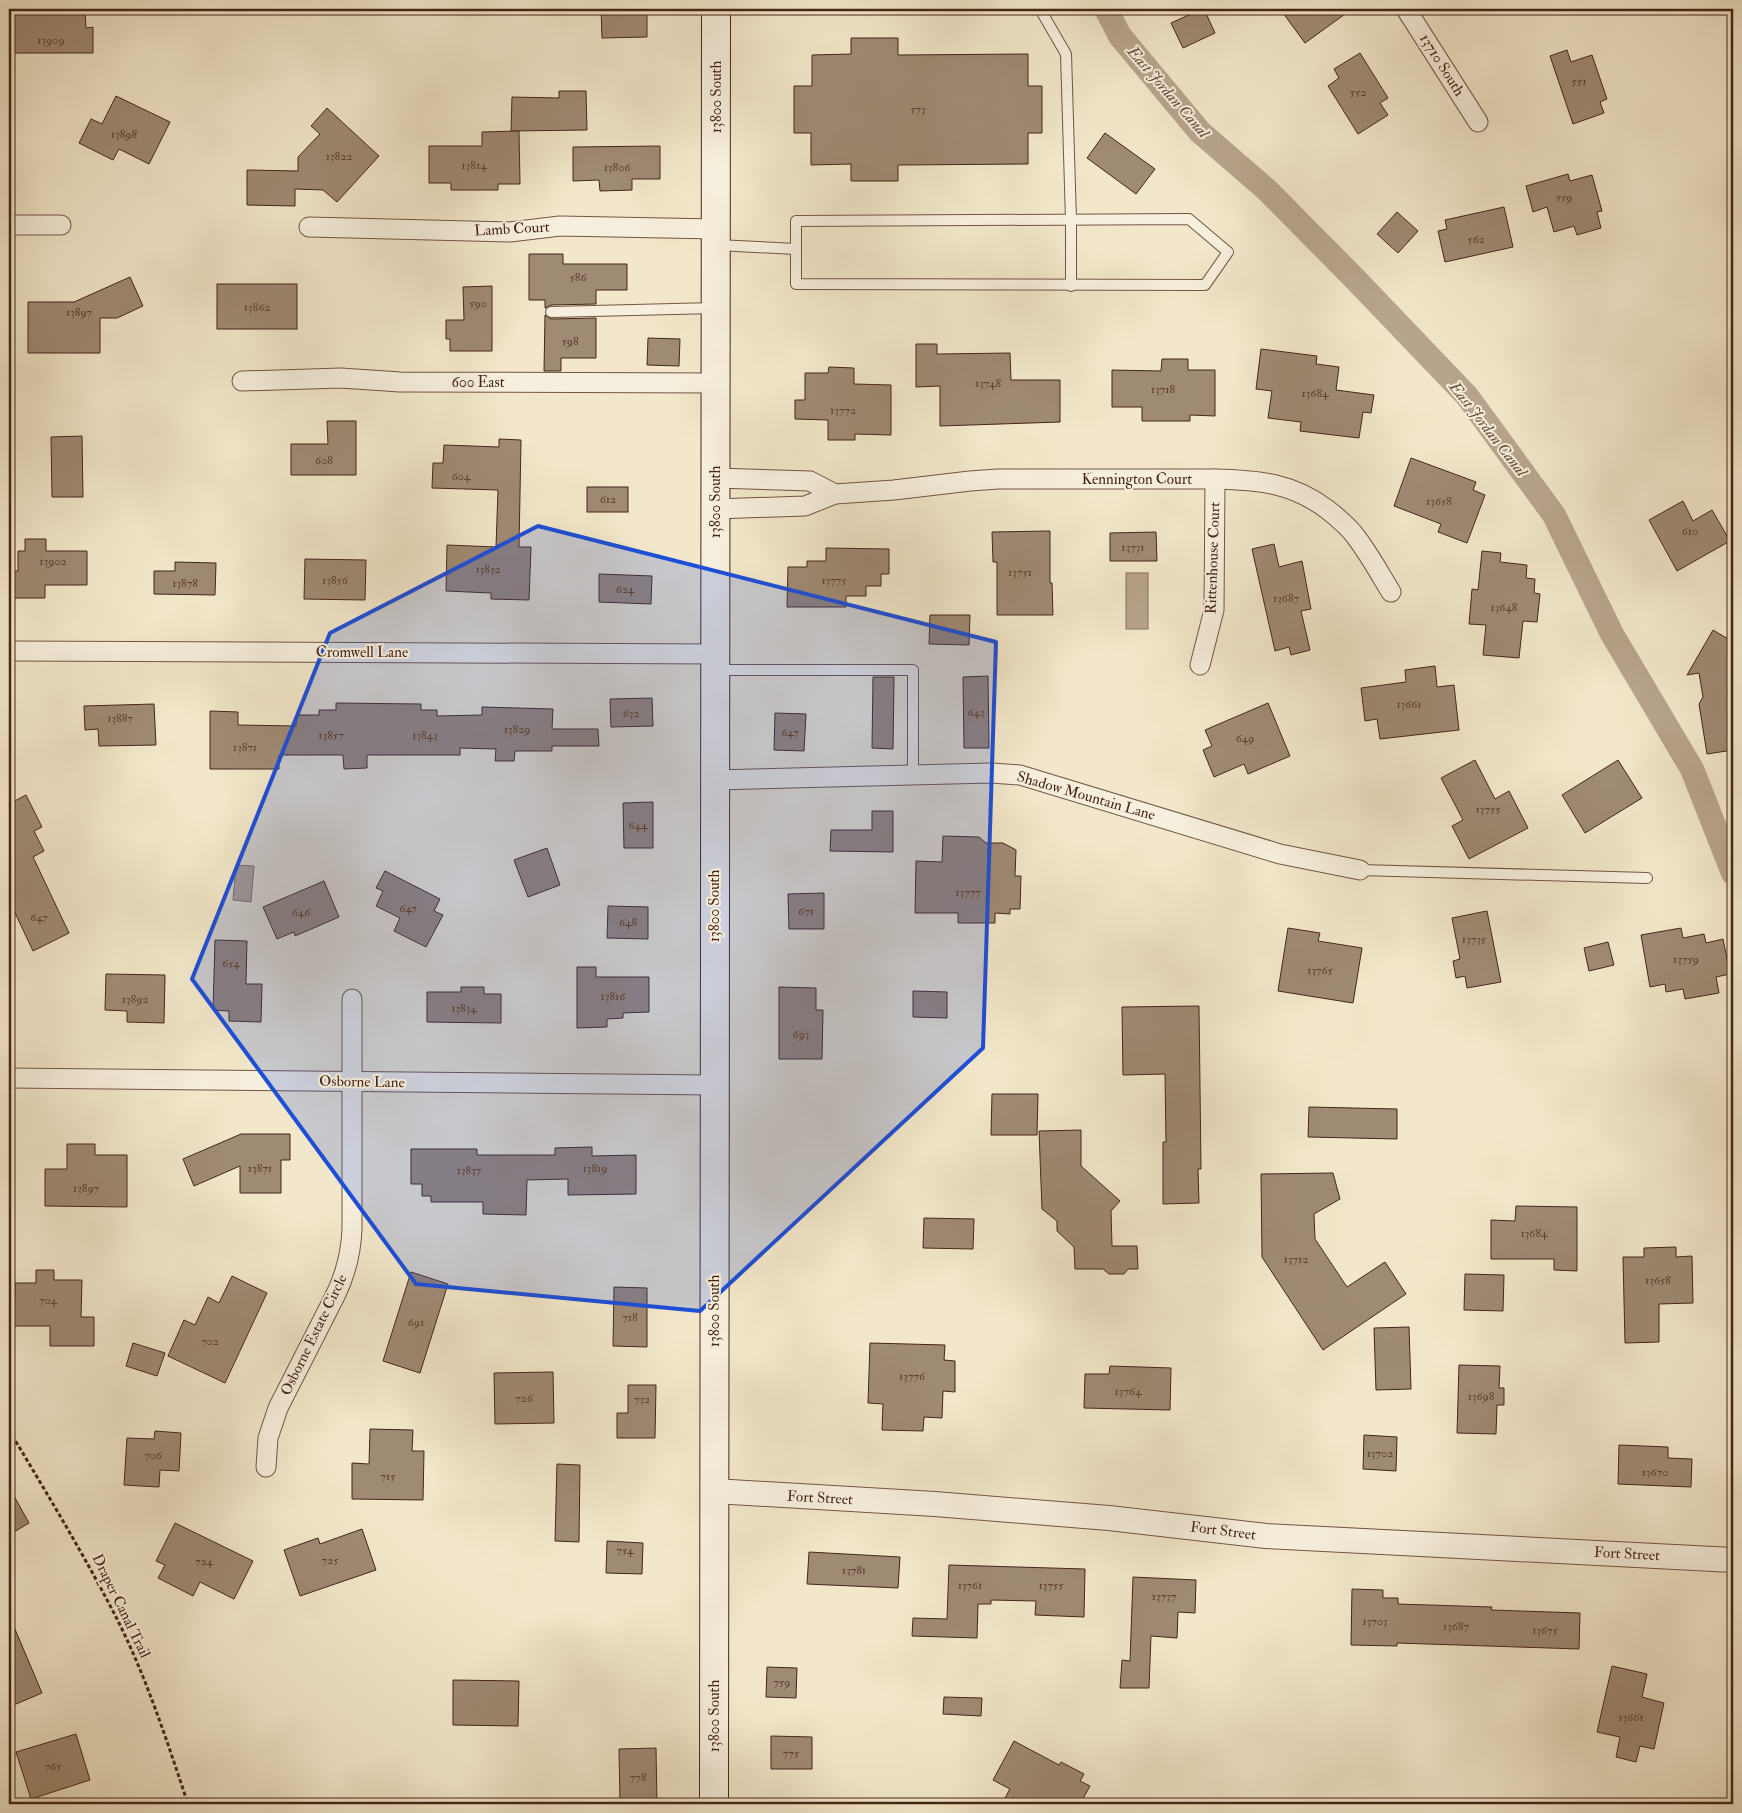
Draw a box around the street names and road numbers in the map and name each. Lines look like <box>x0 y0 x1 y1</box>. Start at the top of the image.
street label: 13710 South <box>1415 30 1469 100</box>
street label: 13800 South <box>707 61 726 133</box>
street label: Lamb Court <box>474 218 550 240</box>
street label: 600 East <box>451 373 505 392</box>
street label: 13800 South <box>706 466 725 538</box>
street label: Kennington Court <box>1082 470 1192 489</box>
street label: Rittenhouse Court <box>1202 501 1224 614</box>
street label: Cromwell Lane <box>316 643 408 662</box>
street label: Shadow Mountain Lane <box>1015 767 1157 825</box>
street label: 13800 South <box>705 870 724 942</box>
street label: Osborne Lane <box>319 1072 405 1092</box>
street label: Osborne Estate Circle <box>276 1271 352 1399</box>
street label: 13800 South <box>705 1275 724 1347</box>
street label: Fort Street <box>787 1487 854 1509</box>
street label: Fort Street <box>1189 1518 1257 1544</box>
street label: Fort Street <box>1594 1543 1661 1565</box>
street label: Draper Canal Trail <box>87 1551 155 1662</box>
street label: 13800 South <box>705 1680 724 1752</box>

